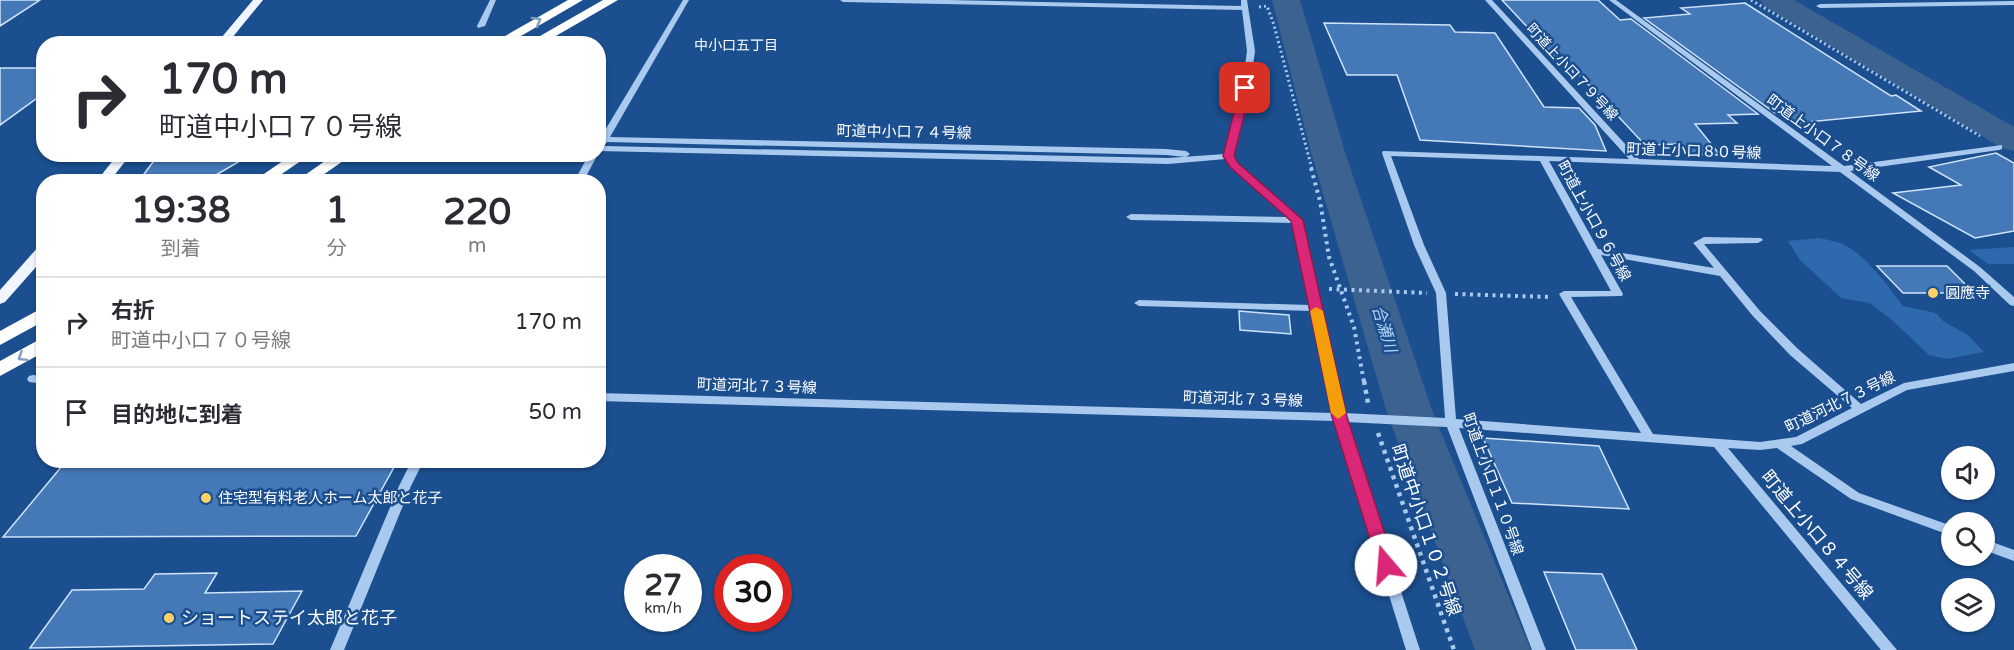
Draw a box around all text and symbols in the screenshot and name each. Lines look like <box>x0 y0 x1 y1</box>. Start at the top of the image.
one-way arrow <box>530 17 541 28</box>
street label: 町道上小口７９号線 <box>1523 20 1621 124</box>
district label: 中小口五丁目 <box>694 37 778 54</box>
text: 170 m <box>159 54 288 105</box>
icon: right <box>60 60 138 138</box>
pin <box>1219 62 1270 113</box>
icon: arrive <box>1228 71 1261 104</box>
street label: 町道上小口７８号線 <box>1763 91 1883 185</box>
text: 町道中小口７０号線 <box>159 111 402 144</box>
street label: 町道中小口７４号線 <box>836 122 972 142</box>
street label: 町道上小口８０号線 <box>1626 140 1762 162</box>
street label: 町道上小口９６号線 <box>1553 158 1635 284</box>
text: 19:38 <box>131 189 231 232</box>
text: 1 <box>326 189 348 232</box>
text: 220 <box>443 191 511 234</box>
text: m <box>468 234 486 258</box>
text: 到着 <box>161 237 201 261</box>
text: 分 <box>327 237 347 261</box>
place label: 圓應寺 <box>1945 284 1990 302</box>
marker: 圓應寺 <box>1926 286 1940 300</box>
text: 右折 <box>111 298 155 324</box>
water label: 合瀬川 <box>1367 303 1401 357</box>
icon: right <box>60 306 93 339</box>
text: 170 m <box>515 309 582 335</box>
text: 町道中小口７０号線 <box>111 329 291 353</box>
one-way arrow <box>18 349 28 361</box>
street label: 町道河北７３号線 <box>1782 368 1898 436</box>
street label: 町道河北７３号線 <box>697 375 817 397</box>
street label: 町道河北７３号線 <box>1183 388 1303 410</box>
icon: arrive <box>60 396 93 429</box>
text: 50 m <box>528 399 582 425</box>
text: 目的地に到着 <box>111 402 243 428</box>
street label: 町道上小口１１０号線 <box>1459 410 1527 558</box>
street label: 町道中小口１０２号線 <box>1386 441 1466 619</box>
map controls <box>1941 446 1995 632</box>
button: sound <box>1941 446 1995 500</box>
street label: 町道上小口８４号線 <box>1757 466 1877 604</box>
place label: 住宅型有料老人ホーム太郎と花子 <box>218 489 443 507</box>
marker: 住宅型有料老人ホーム太郎と花子 <box>199 491 213 505</box>
button: search <box>1941 512 1995 566</box>
position arrow <box>1354 533 1418 597</box>
speed limit sign: 30 <box>714 554 792 632</box>
text: 27 <box>644 567 682 604</box>
button: layers <box>1941 578 1995 632</box>
text: km/h <box>644 599 682 617</box>
place label: ショートステイ太郎と花子 <box>181 607 397 629</box>
marker: ショートステイ太郎と花子 <box>162 611 176 625</box>

